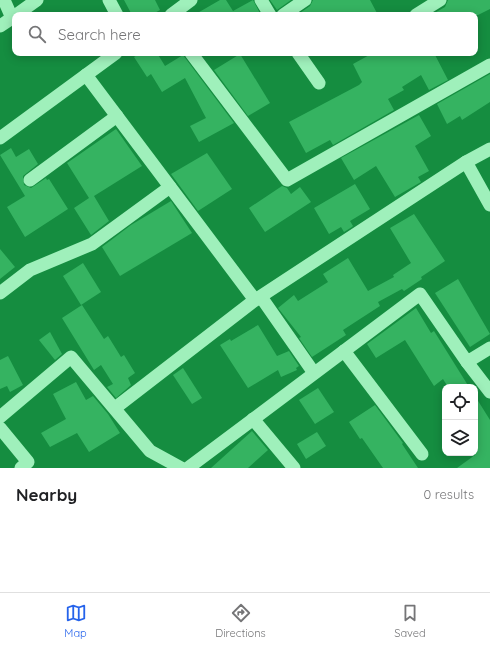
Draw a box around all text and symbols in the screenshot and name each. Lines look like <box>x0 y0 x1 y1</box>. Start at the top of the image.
search box <box>12 12 478 56</box>
icon: search <box>26 23 48 45</box>
text: Search here <box>58 25 141 44</box>
map controls <box>442 384 478 456</box>
button: locate <box>442 384 478 420</box>
button: layers <box>442 420 478 456</box>
text: Nearby <box>16 484 77 505</box>
text: 0 results <box>423 486 474 502</box>
tab: Map <box>64 602 87 640</box>
tab: Directions <box>215 602 266 640</box>
tab: Saved <box>394 602 426 640</box>

